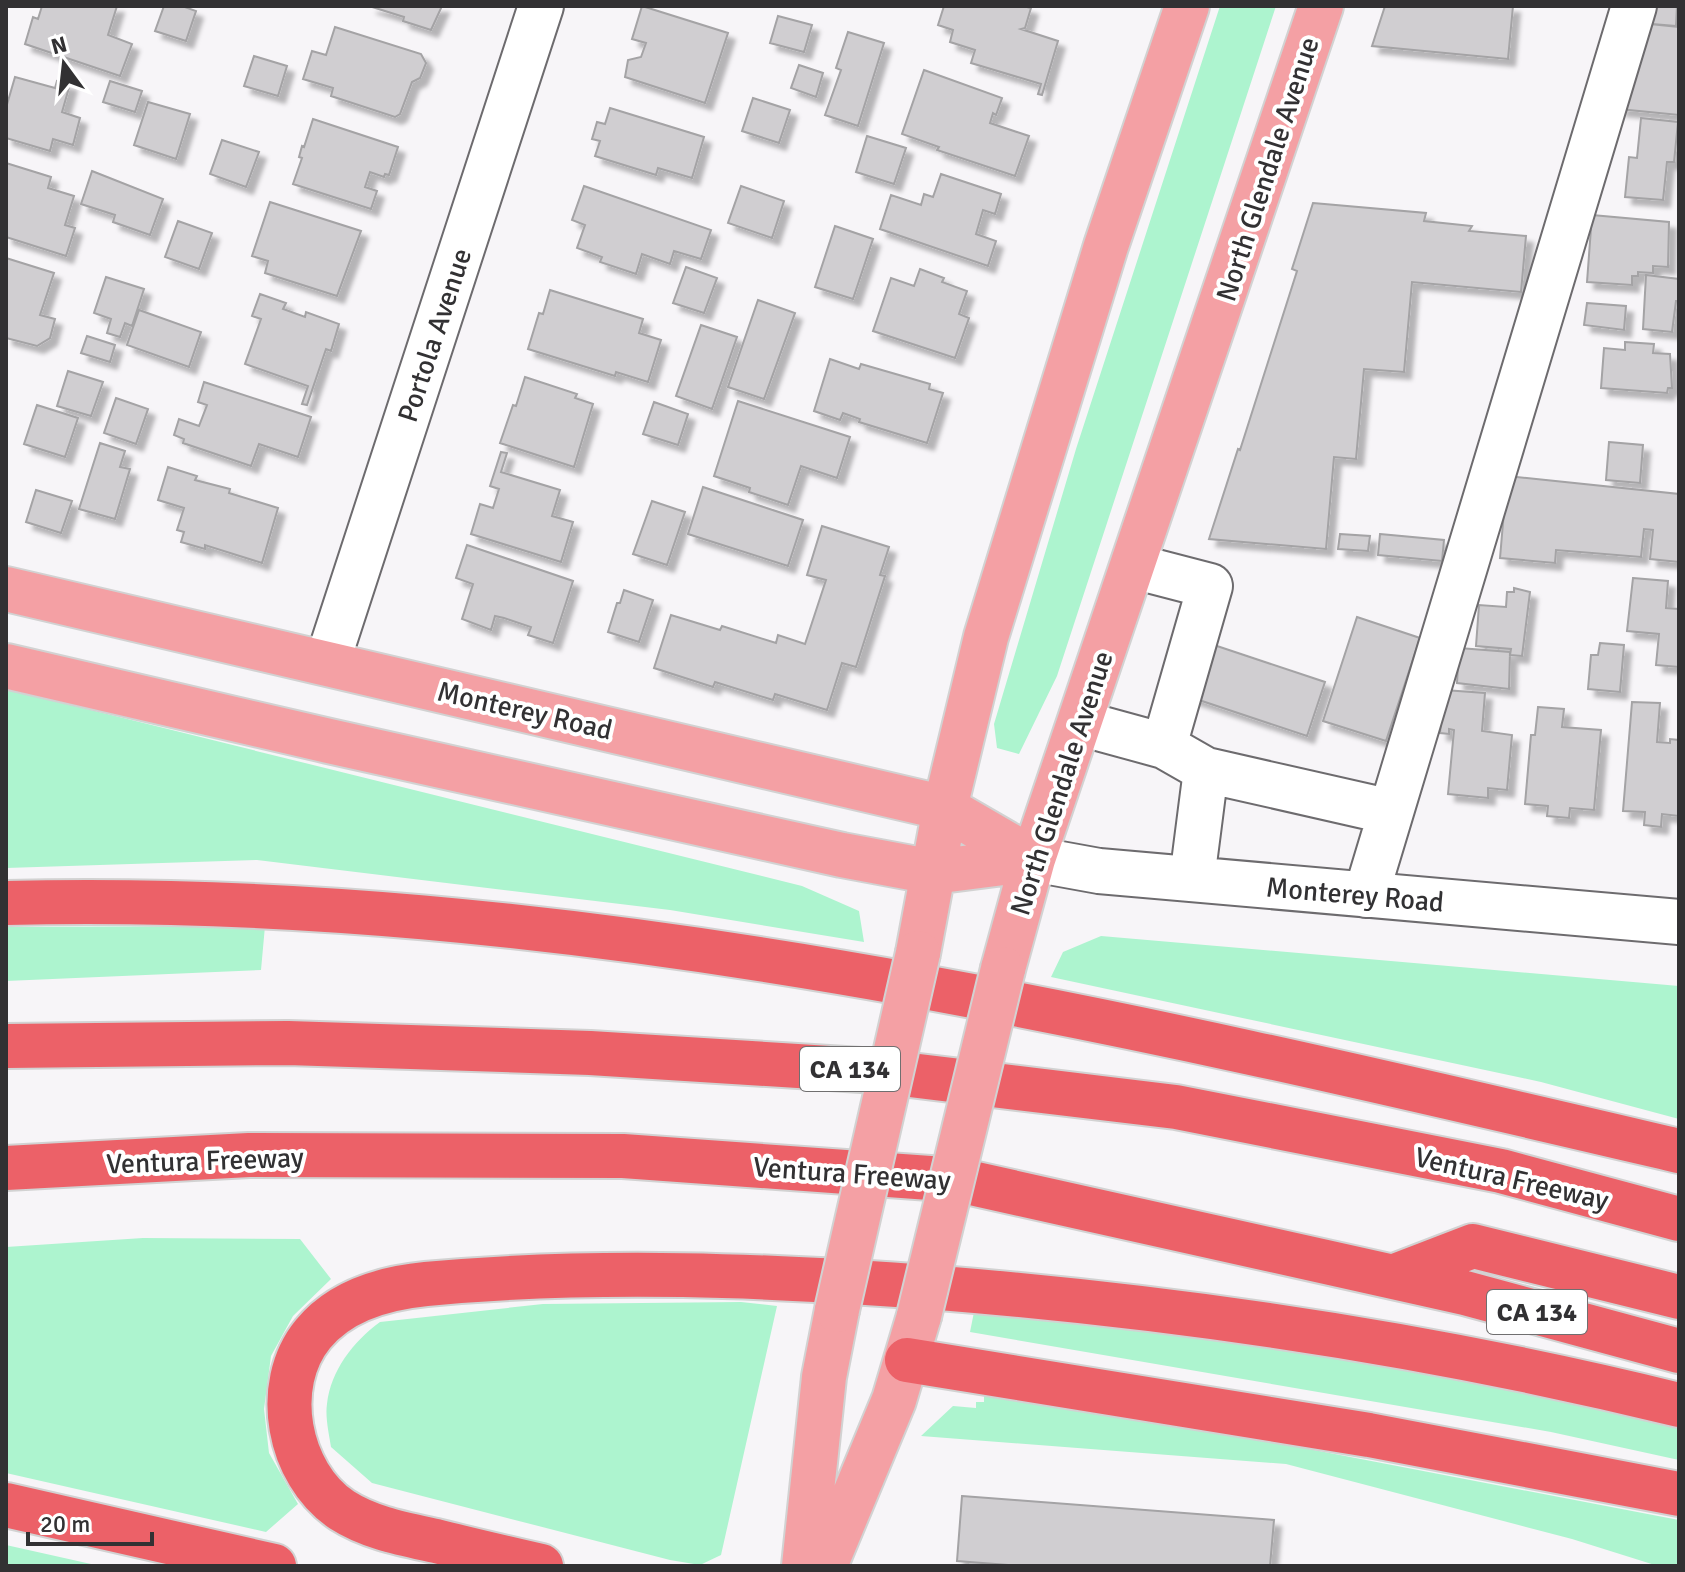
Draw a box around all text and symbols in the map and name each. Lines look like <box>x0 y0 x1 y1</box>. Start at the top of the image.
north arrow <box>24 24 104 104</box>
text: N <box>48 30 70 60</box>
street label: North Glendale Avenue <box>1209 33 1327 306</box>
street label: Portola Avenue <box>391 244 479 427</box>
street label: North Glendale Avenue <box>1003 647 1121 920</box>
street label: Monterey Road <box>434 674 616 748</box>
street label: Monterey Road <box>1264 870 1445 920</box>
road number: CA 134 <box>800 1047 900 1091</box>
street label: Ventura Freeway <box>1412 1140 1612 1218</box>
street label: Ventura Freeway <box>106 1141 304 1181</box>
street label: Ventura Freeway <box>752 1150 952 1198</box>
road number: CA 134 <box>1487 1290 1587 1334</box>
scale bar <box>28 1496 152 1546</box>
text: 20 m <box>40 1509 90 1539</box>

